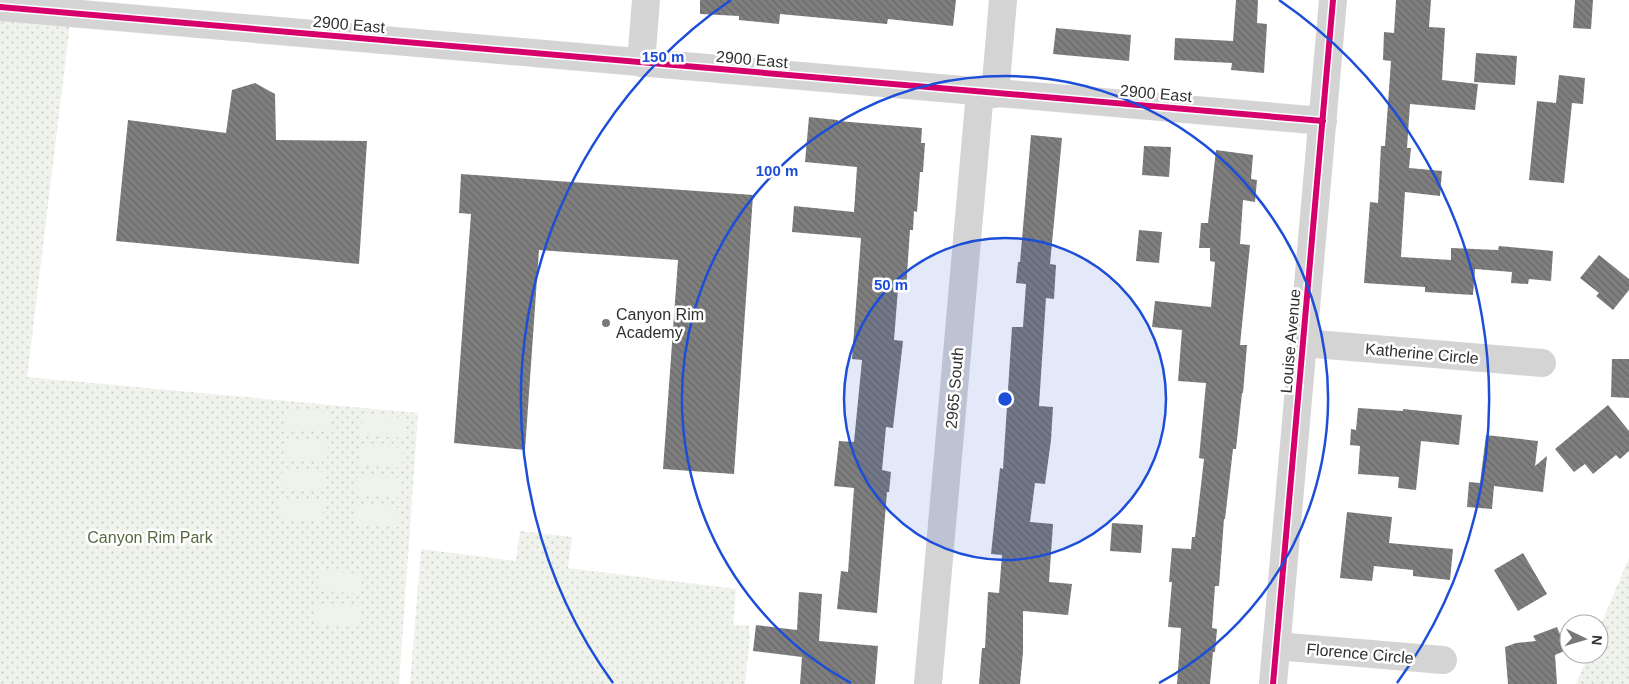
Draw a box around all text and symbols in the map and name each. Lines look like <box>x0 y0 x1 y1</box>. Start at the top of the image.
street label: 2900 East <box>312 13 386 36</box>
text: 150 m <box>642 48 684 65</box>
street label: 2900 East <box>715 48 789 71</box>
street label: 2900 East <box>1119 82 1193 105</box>
text: 100 m <box>756 162 798 179</box>
text: 50 m <box>874 276 908 293</box>
street label: Louise Avenue <box>1277 288 1304 394</box>
place label: Canyon Rim Academy <box>616 306 704 341</box>
marker: Canyon Rim Academy <box>600 317 612 329</box>
street label: Katherine Circle <box>1365 340 1479 367</box>
street label: 2965 South <box>942 347 967 430</box>
centre of rings <box>996 390 1014 408</box>
park label: Canyon Rim Park <box>87 529 214 546</box>
north arrow <box>1559 614 1609 664</box>
text: N <box>1589 634 1605 646</box>
street label: Florence Circle <box>1306 640 1414 667</box>

